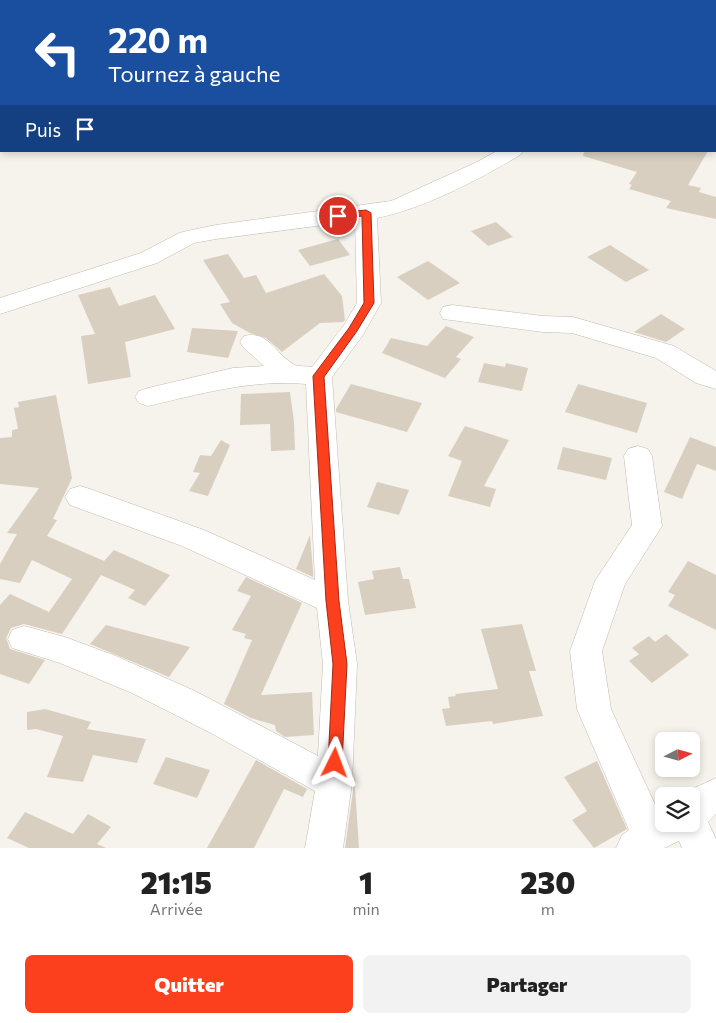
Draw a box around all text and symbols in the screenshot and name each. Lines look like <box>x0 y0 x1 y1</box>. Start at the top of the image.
text: 220 m <box>108 17 208 60</box>
icon: left <box>25 20 90 85</box>
text: Tournez à gauche <box>108 60 280 87</box>
icon: arrive <box>71 115 99 143</box>
text: Puis <box>25 118 61 141</box>
pin <box>317 195 359 237</box>
icon: arrive <box>324 202 352 230</box>
north arrow <box>655 732 700 778</box>
map controls <box>655 732 700 832</box>
position arrow <box>308 736 360 788</box>
button: layers <box>655 787 700 832</box>
text: 21:15 <box>141 863 212 900</box>
text: 1 <box>359 863 373 900</box>
text: 230 <box>520 863 575 900</box>
text: Arrivée <box>150 899 203 918</box>
text: min <box>352 899 380 918</box>
text: m <box>541 899 555 918</box>
button: Quitter <box>25 955 353 1013</box>
button: Partager <box>363 955 691 1013</box>

